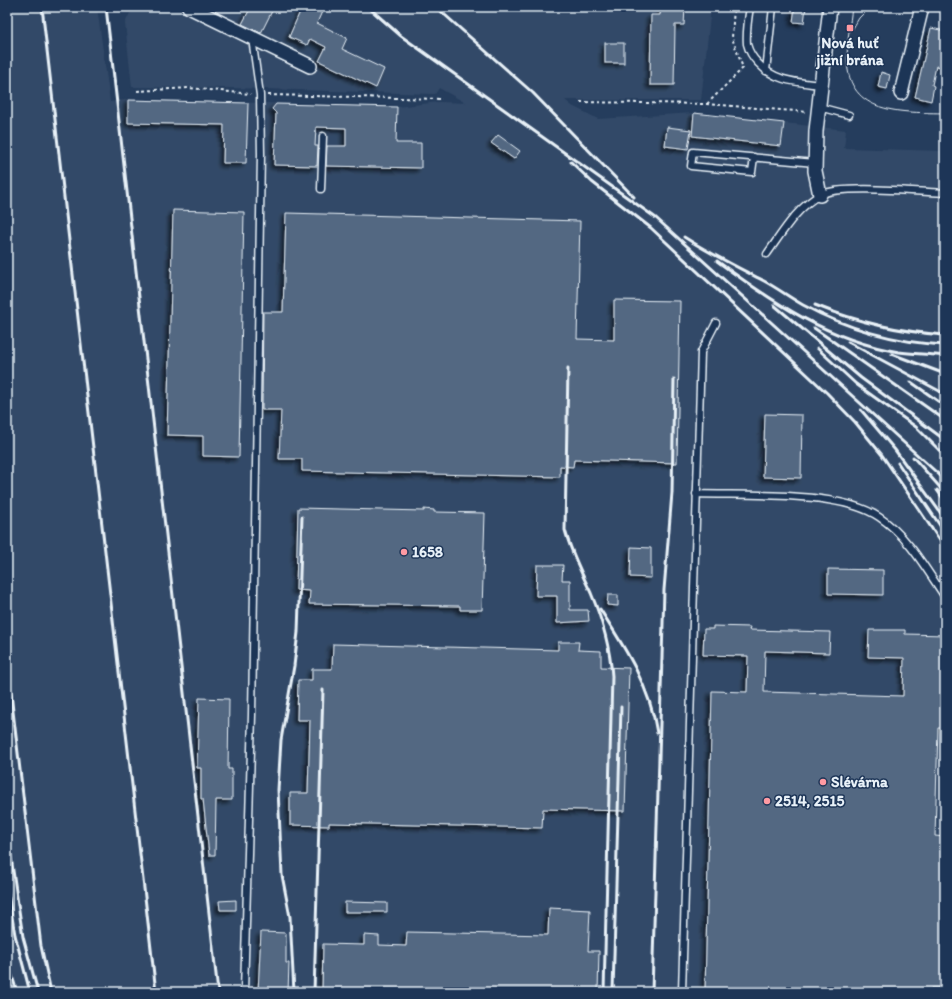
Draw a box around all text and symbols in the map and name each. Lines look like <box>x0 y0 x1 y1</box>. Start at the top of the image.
marker: Nová huť jižní brána <box>845 23 855 33</box>
place label: Nová huť jižní brána <box>815 34 884 70</box>
place label: 1658 <box>412 543 444 561</box>
marker: 1658 <box>399 547 409 557</box>
place label: Slévárna <box>831 773 888 791</box>
marker: Slévárna <box>818 777 828 787</box>
place label: 2514, 2515 <box>775 792 844 810</box>
marker: 2514, 2515 <box>762 796 772 806</box>

